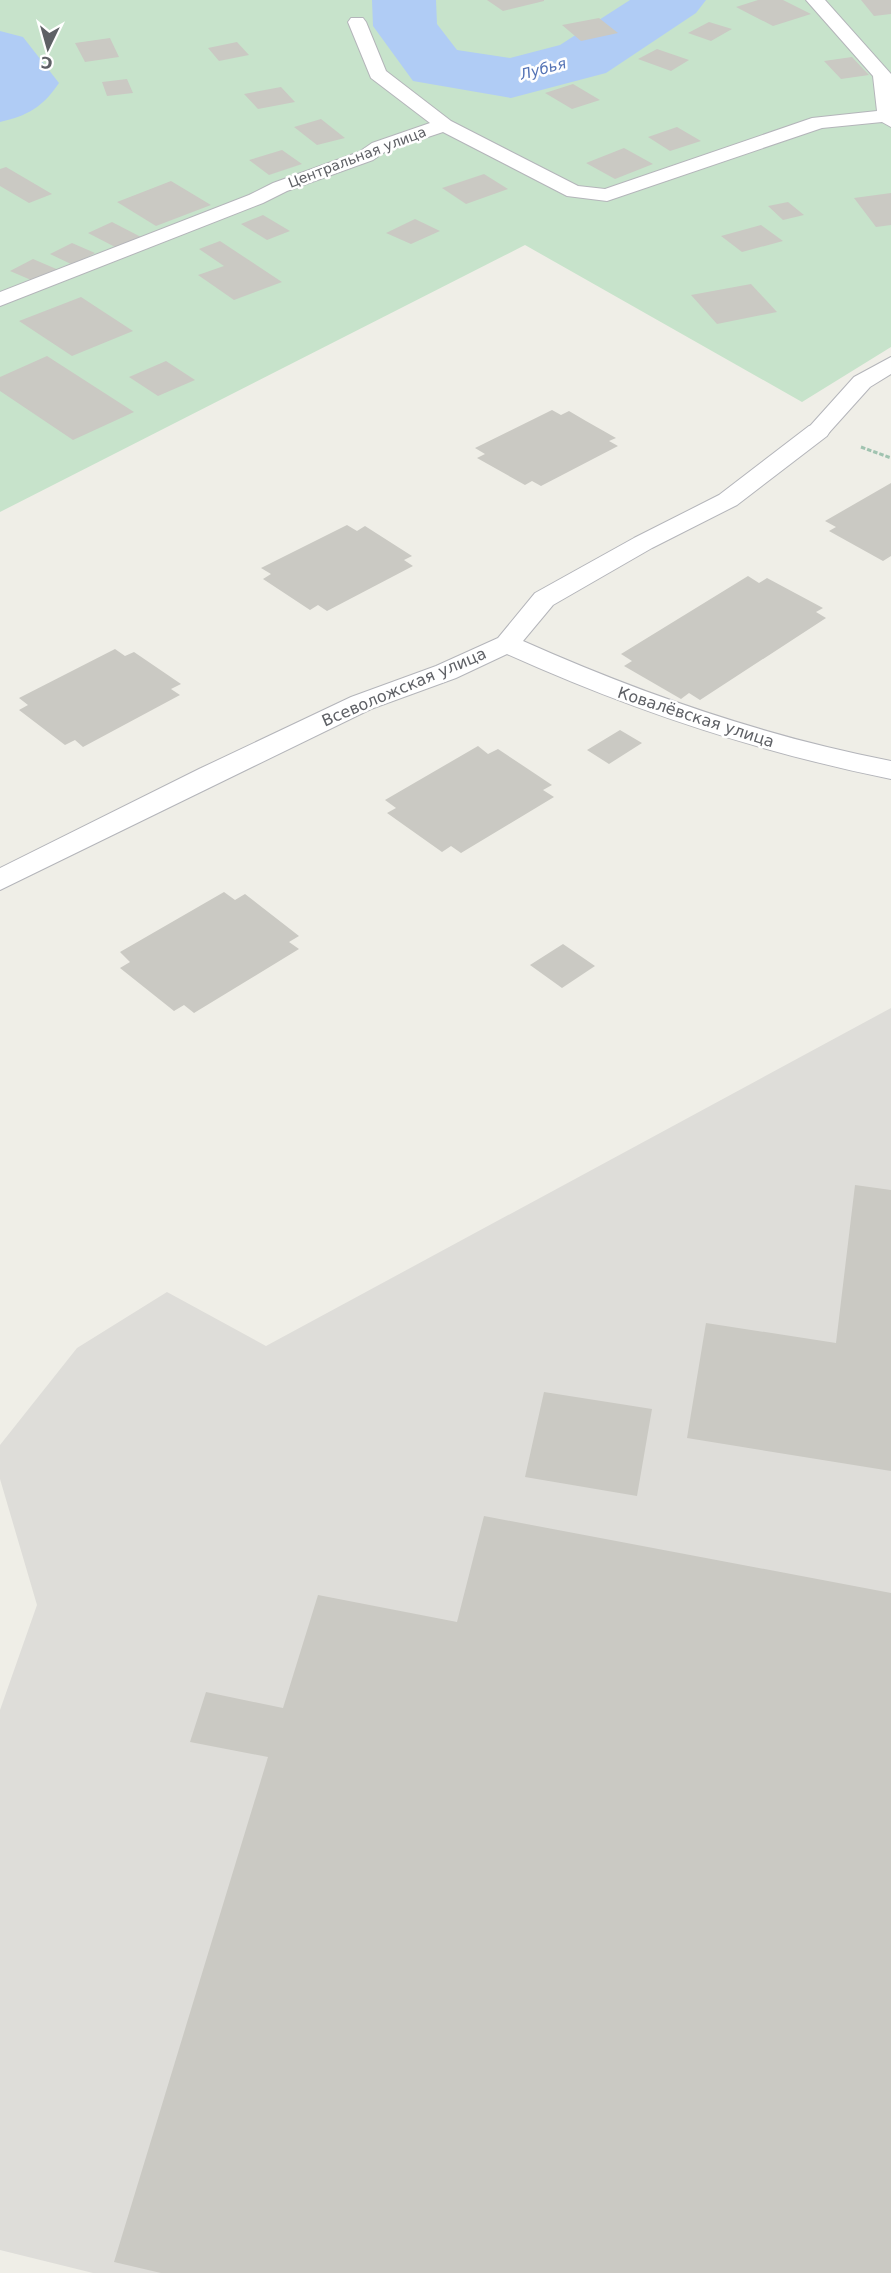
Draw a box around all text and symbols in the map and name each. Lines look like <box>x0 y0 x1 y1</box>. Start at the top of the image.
north arrow <box>18 18 78 78</box>
text: С <box>40 52 53 72</box>
water label: Лубья <box>517 54 568 84</box>
street label: Центральная улица <box>286 123 428 191</box>
street label: Всеволожская улица <box>319 644 489 730</box>
street label: Ковалёвская улица <box>615 683 777 751</box>

